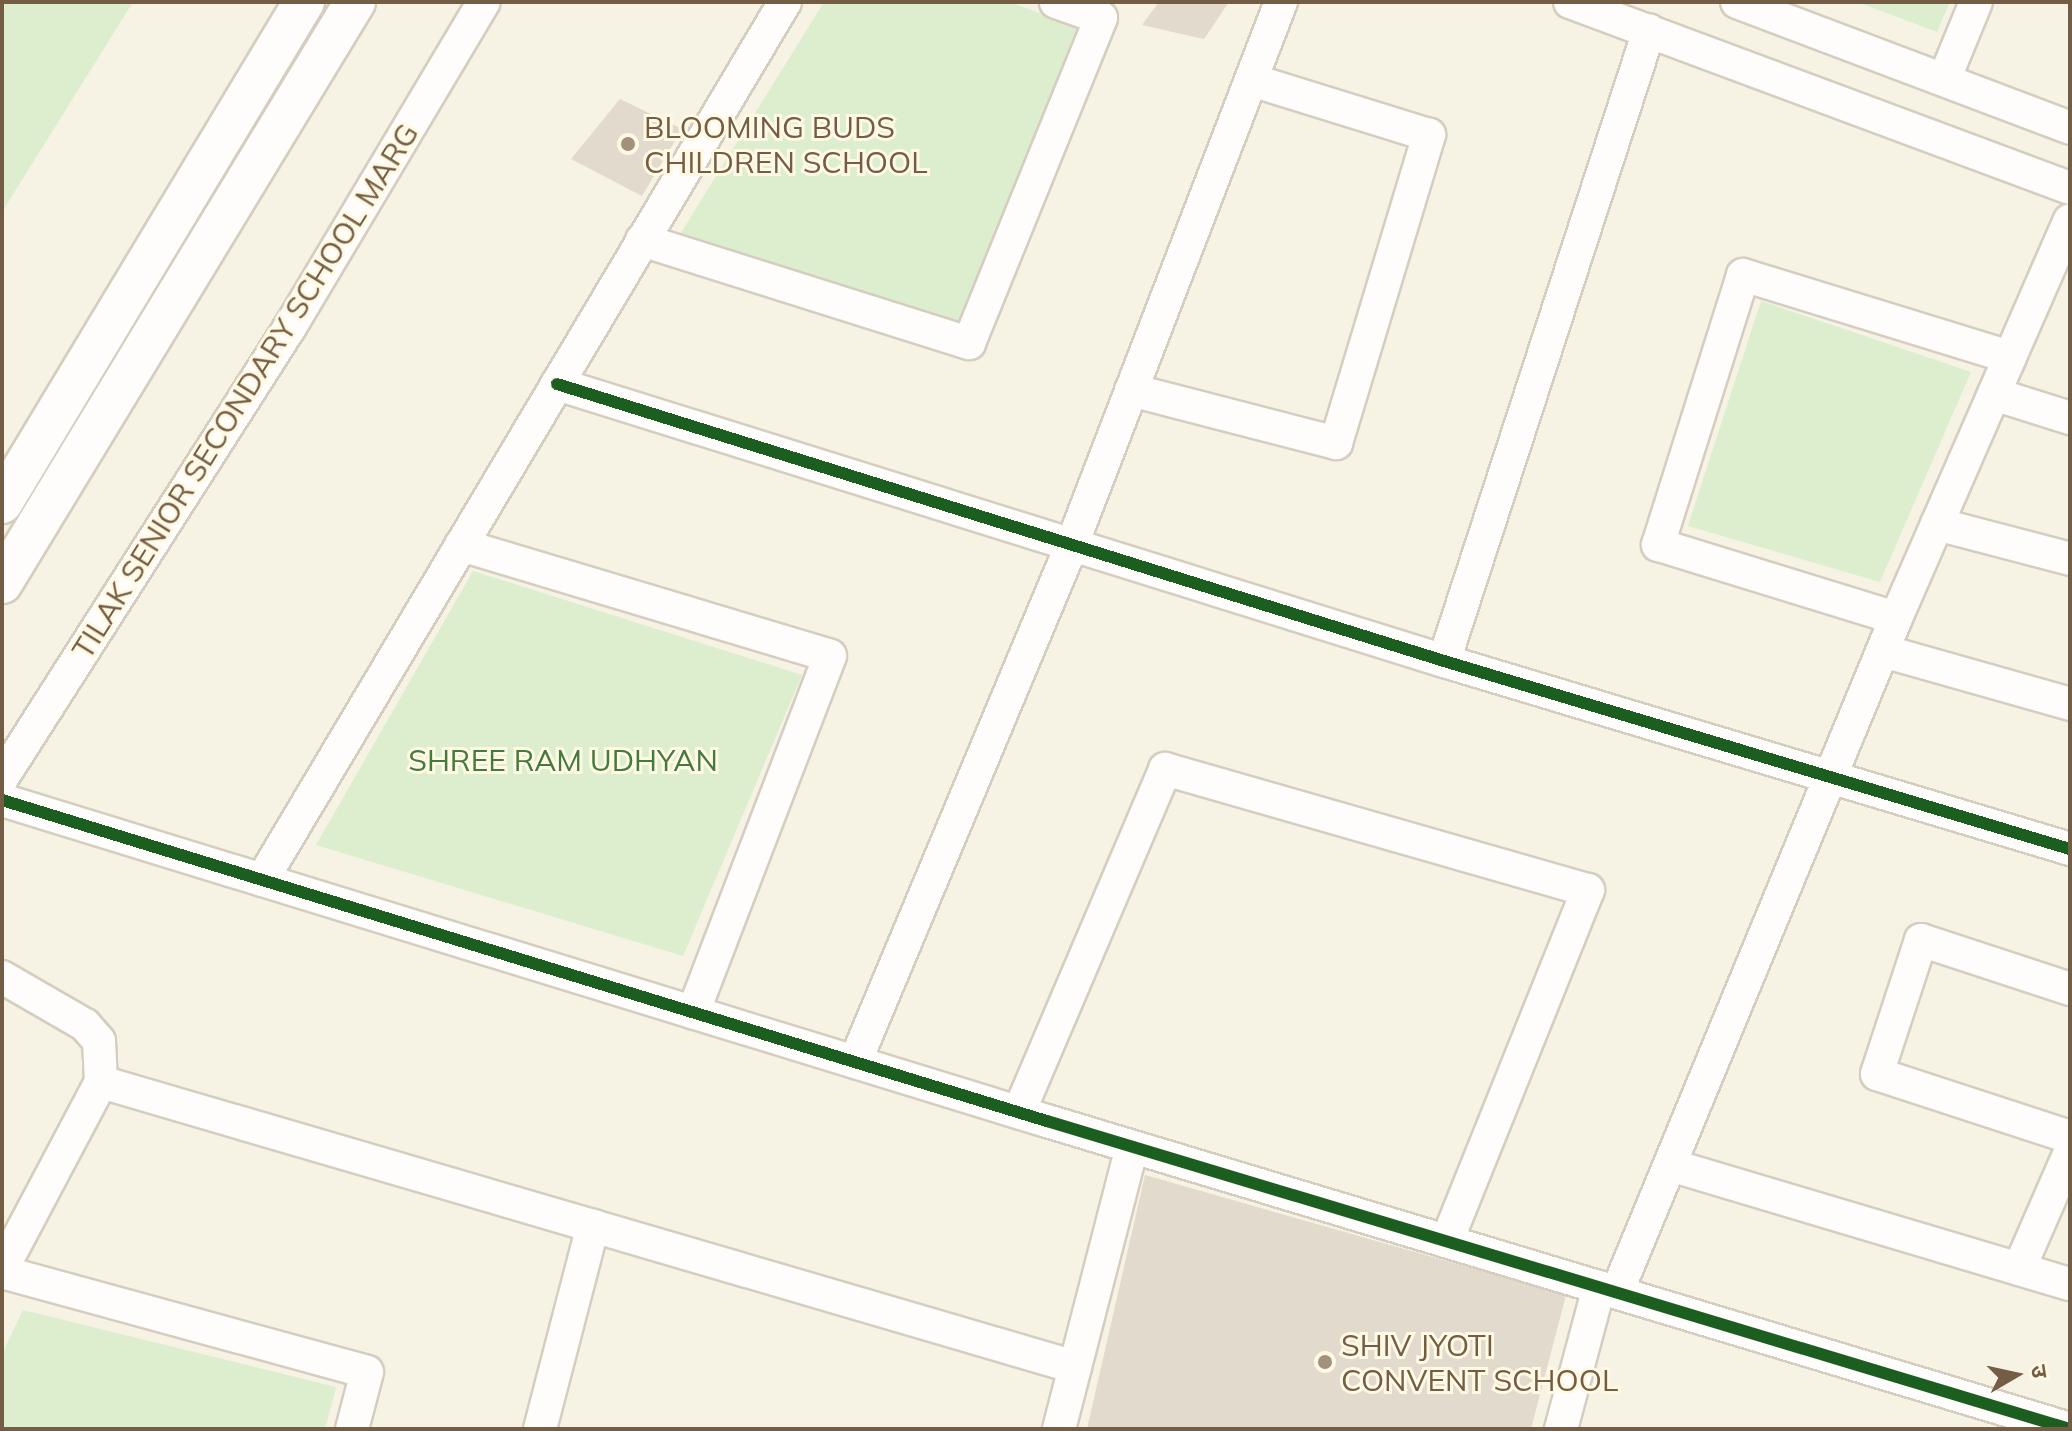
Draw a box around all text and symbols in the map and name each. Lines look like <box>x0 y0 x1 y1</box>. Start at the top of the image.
place label: BLOOMING BUDS CHILDREN SCHOOL <box>644 109 928 180</box>
street label: TILAK SENIOR SECONDARY SCHOOL MARG <box>64 117 426 665</box>
marker: BLOOMING BUDS CHILDREN SCHOOL <box>619 135 637 153</box>
park label: SHREE RAM UDHYAN <box>408 742 718 778</box>
place label: SHIV JYOTI CONVENT SCHOOL <box>1341 1327 1618 1398</box>
north arrow <box>1976 1335 2056 1415</box>
marker: SHIV JYOTI CONVENT SCHOOL <box>1316 1353 1334 1371</box>
text: उ <box>2025 1363 2055 1380</box>

